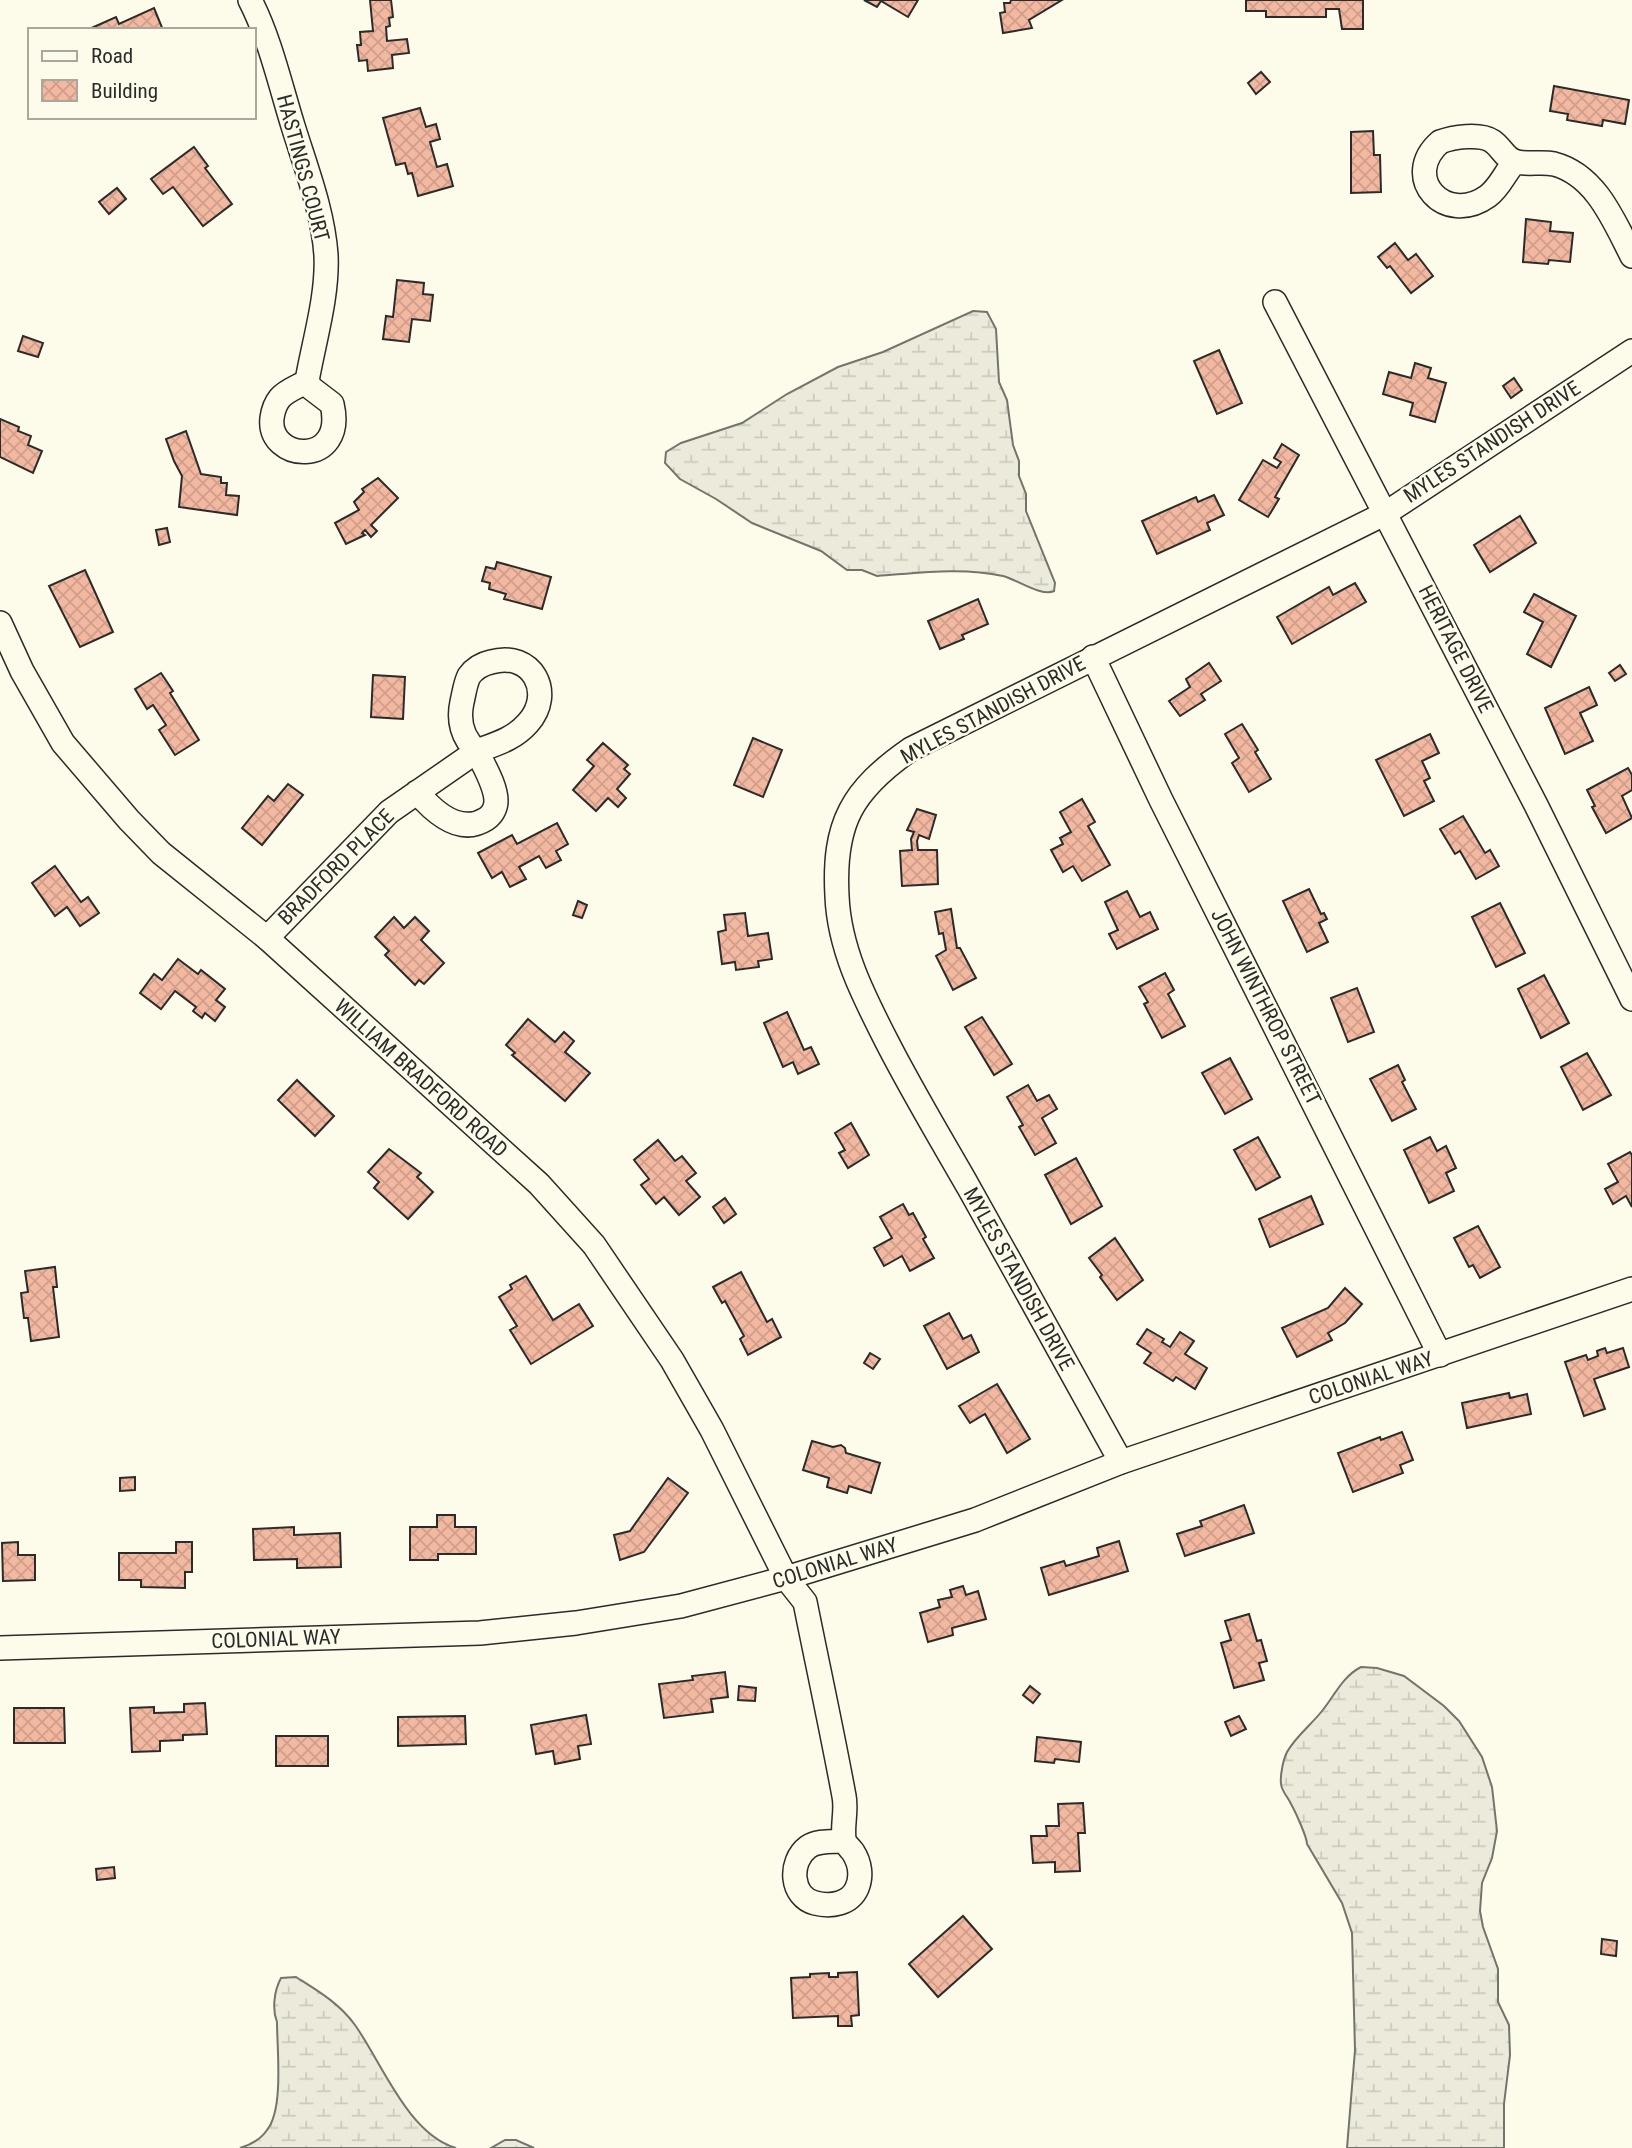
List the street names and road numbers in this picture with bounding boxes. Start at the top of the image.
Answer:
street label: HASTINGS COURT [272,92,334,244]
street label: MYLES STANDISH DRIVE [1399,376,1585,508]
street label: HERITAGE DRIVE [1414,581,1498,717]
street label: MYLES STANDISH DRIVE [897,651,1089,769]
street label: BRADFORD PLACE [273,804,399,930]
street label: JOHN WINTHROP STREET [1206,905,1326,1109]
street label: WILLIAM BRADFORD ROAD [330,994,512,1162]
street label: MYLES STANDISH DRIVE [959,1183,1079,1375]
street label: COLONIAL WAY [1306,1347,1436,1409]
street label: COLONIAL WAY [770,1533,900,1593]
street label: COLONIAL WAY [211,1625,341,1653]

